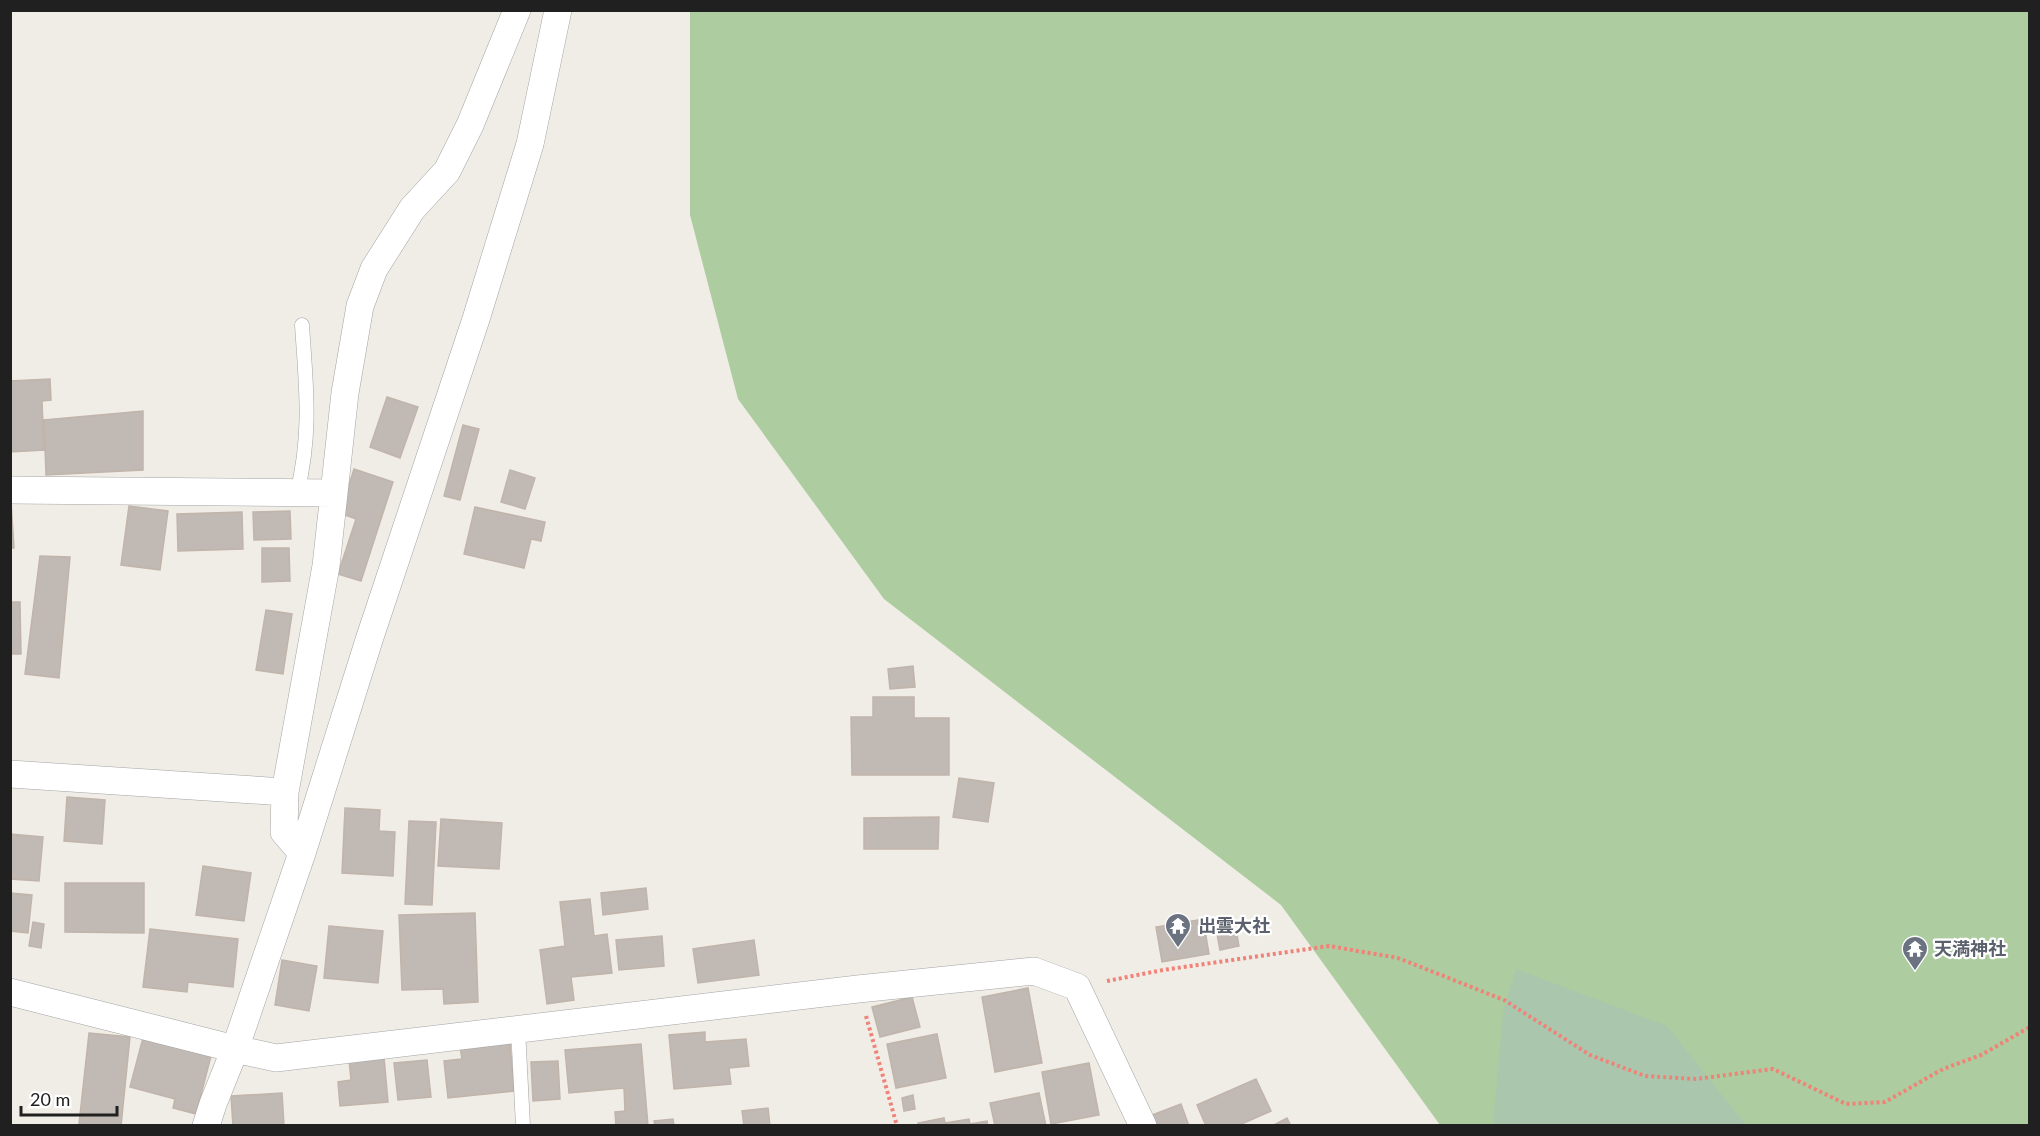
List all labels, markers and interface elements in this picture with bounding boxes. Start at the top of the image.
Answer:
temple icon: 出雲大社 [1163,911,1193,949]
place label: 出雲大社 [1198,914,1270,936]
temple icon: 天満神社 [1900,934,1930,972]
place label: 天満神社 [1934,937,2006,959]
scale bar [21,1079,117,1117]
text: 20 m [30,1088,70,1110]

